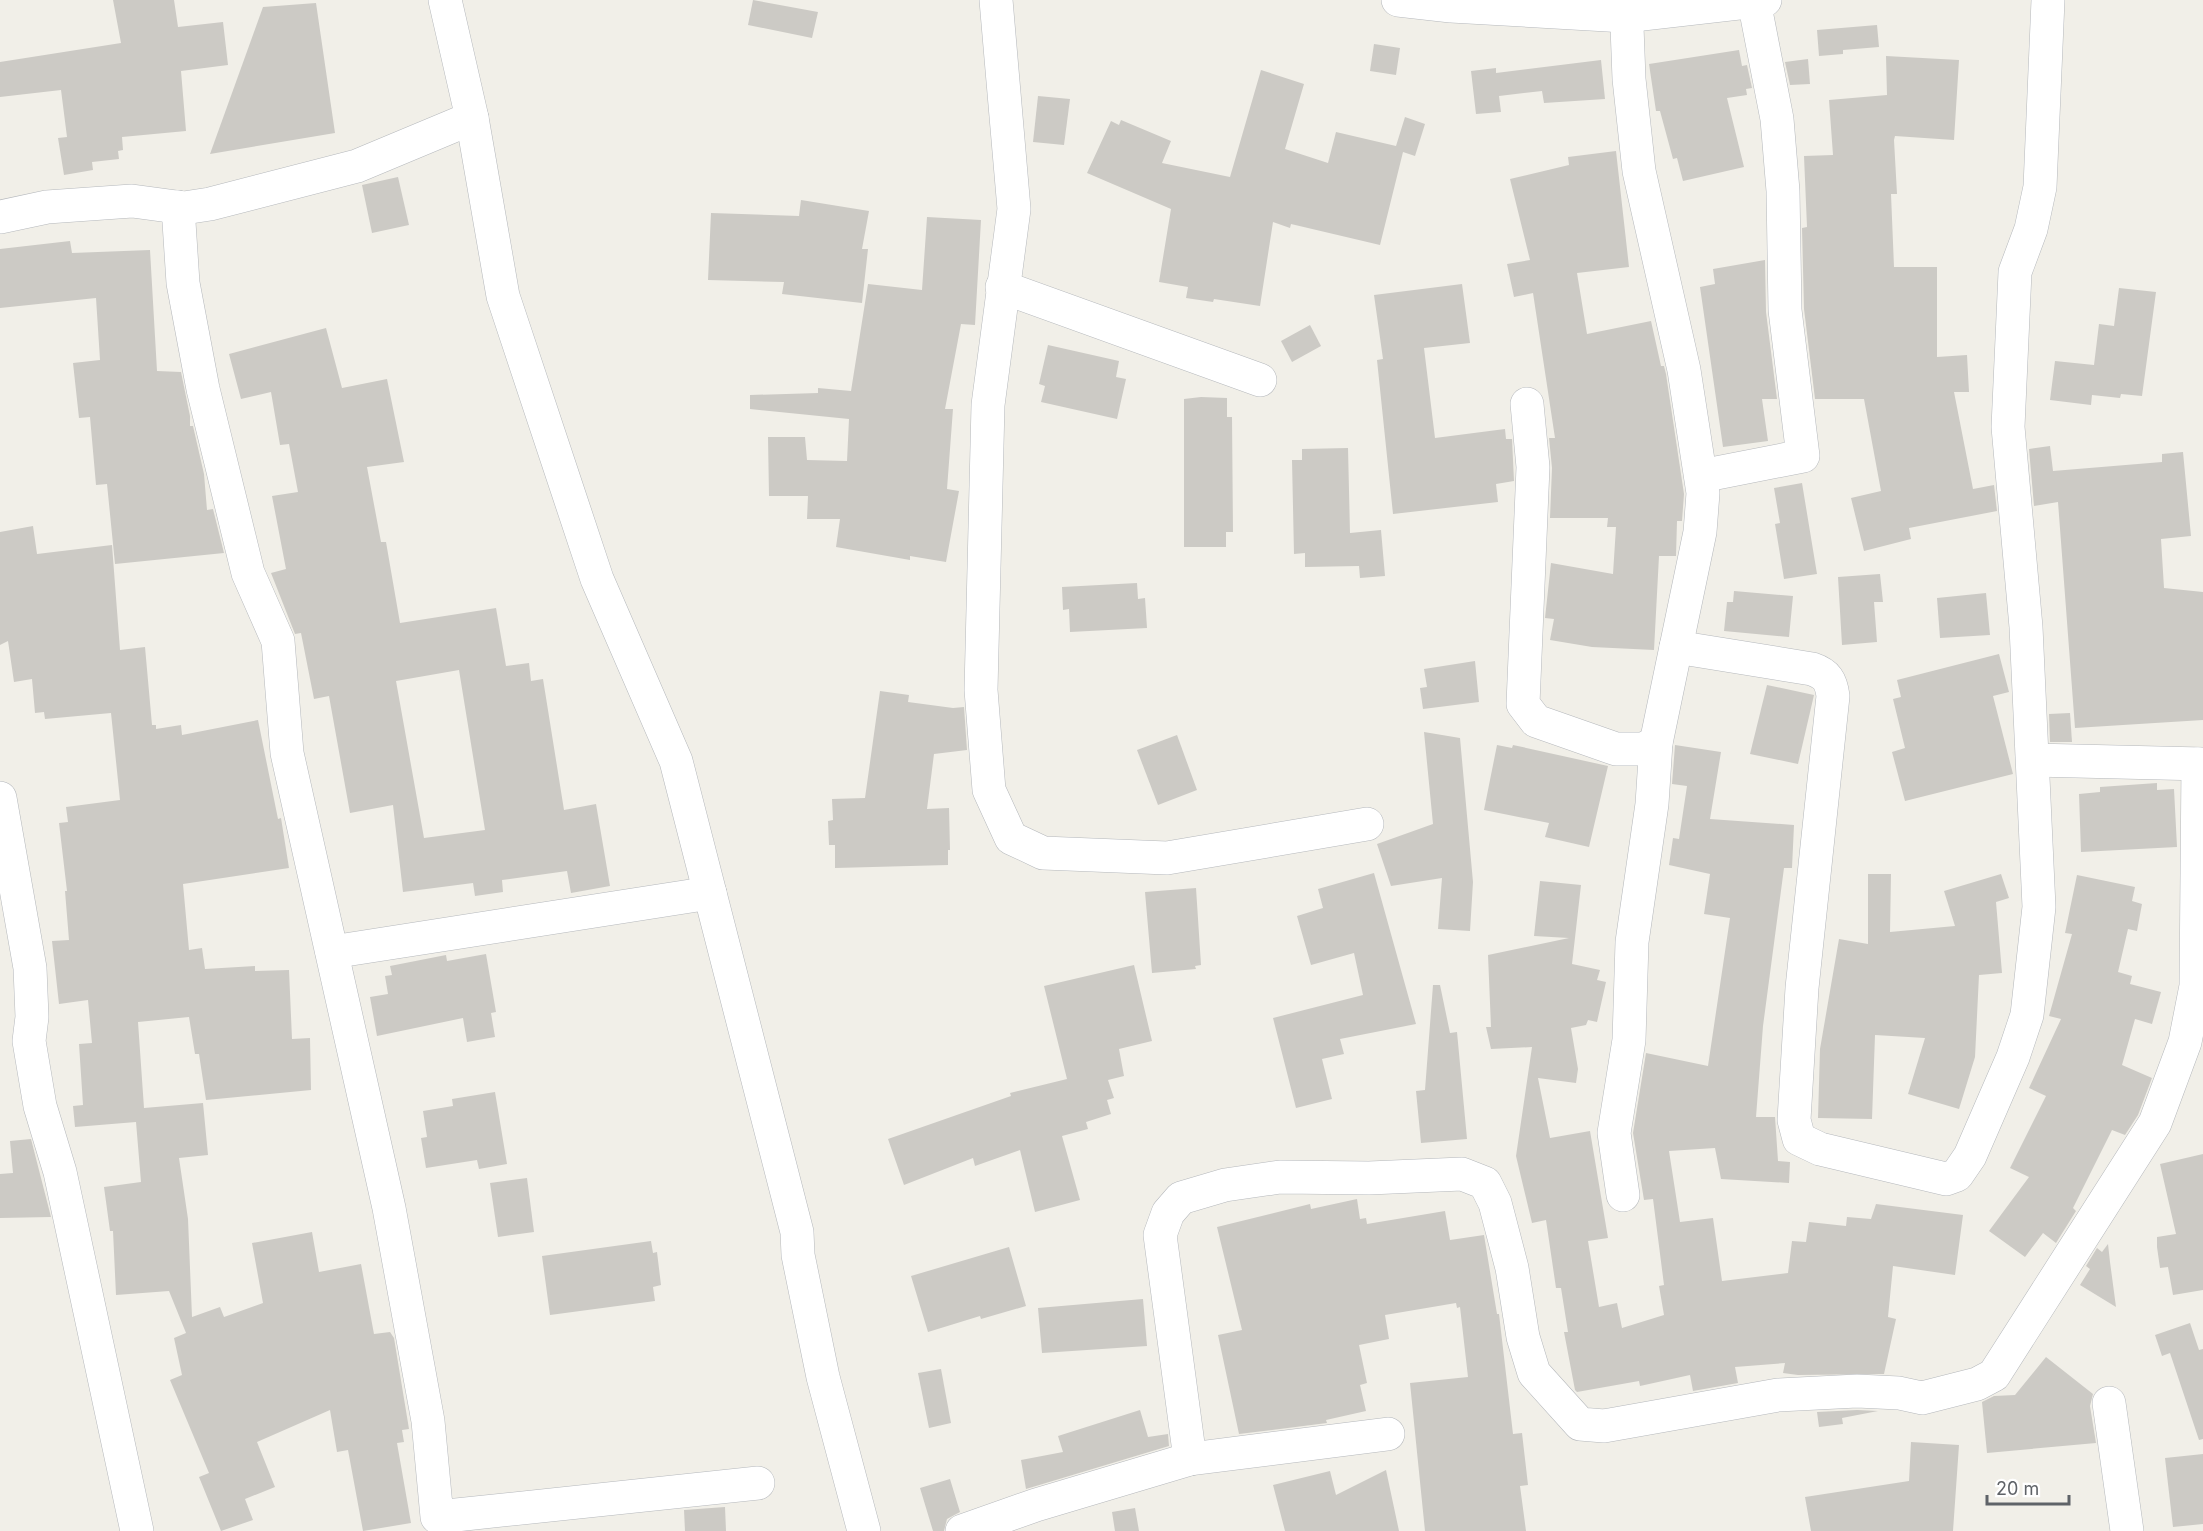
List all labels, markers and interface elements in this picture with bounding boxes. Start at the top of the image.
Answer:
scale bar [1987,1468,2070,1506]
text: 20 m [1996,1478,2039,1499]

